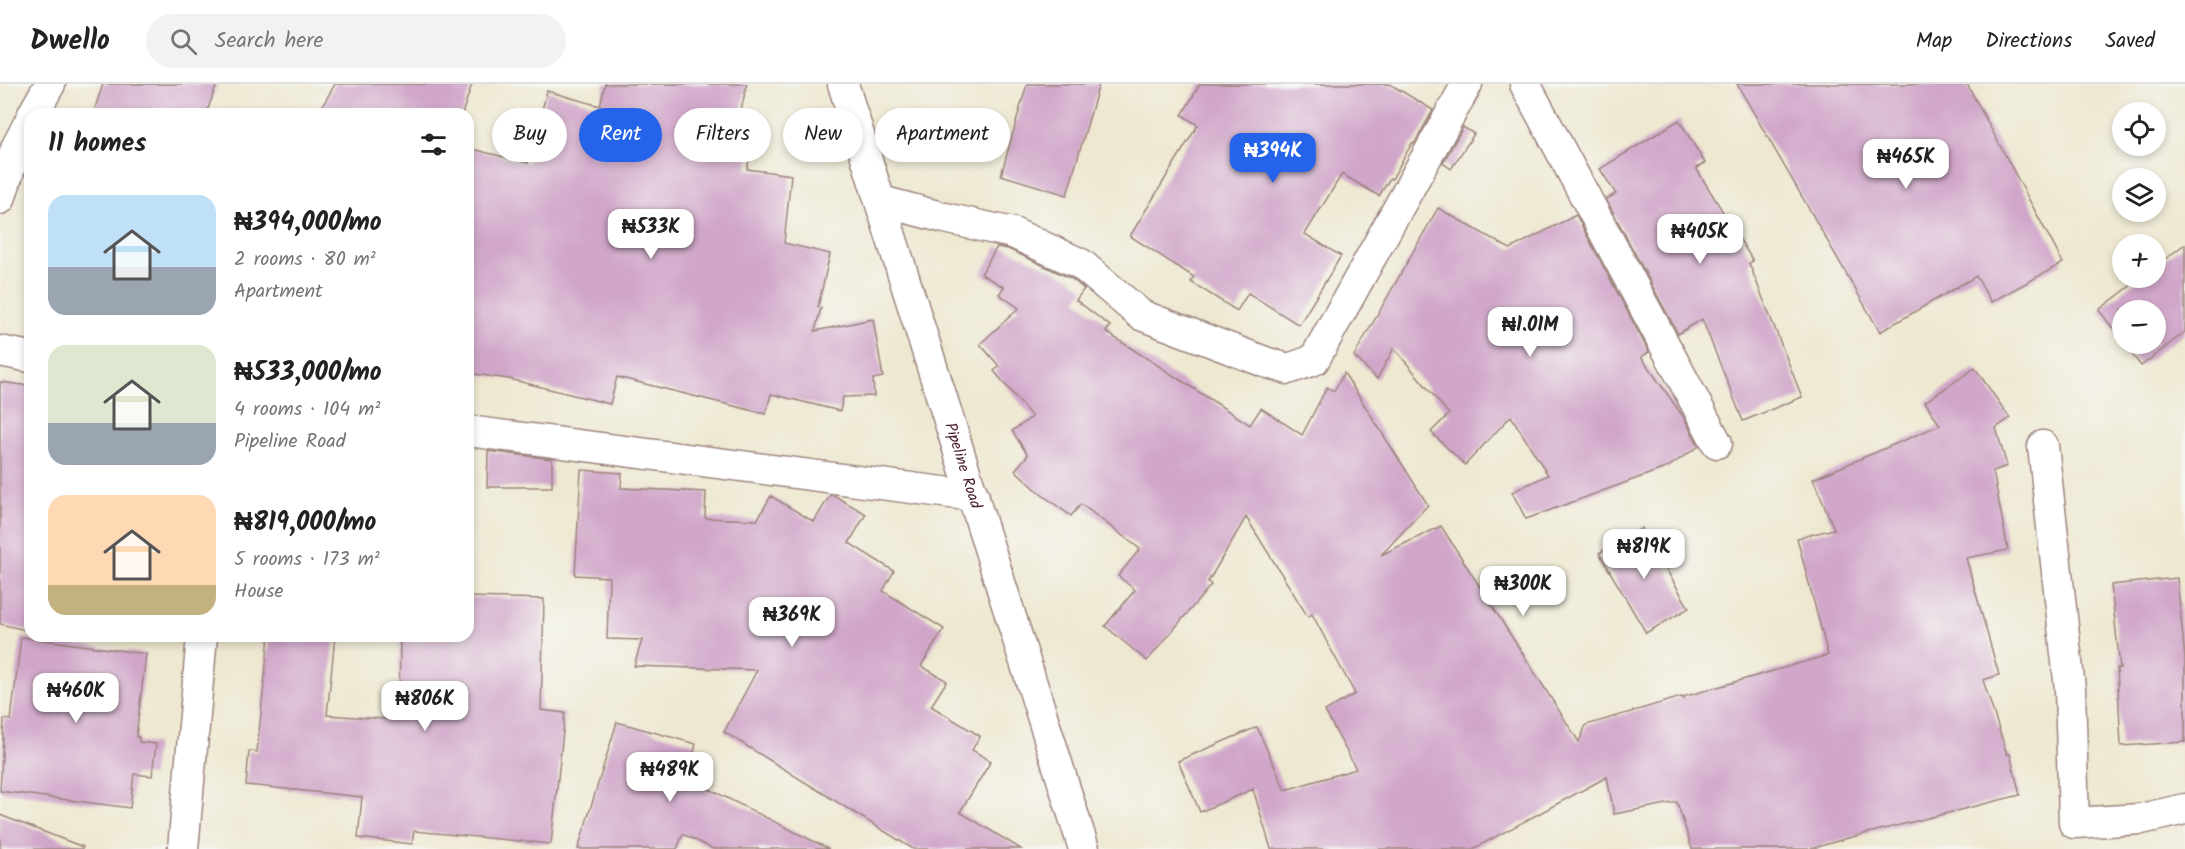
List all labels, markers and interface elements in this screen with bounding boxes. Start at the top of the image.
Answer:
search box [146,14,566,68]
text: Dwello [30,19,110,64]
text: Search here [215,24,323,59]
icon: search [167,25,200,58]
text: Map [1916,25,1952,58]
text: Directions [1985,25,2072,58]
text: Saved [2105,25,2155,58]
map controls [2112,102,2166,354]
button: locate [2112,102,2166,156]
chip: Buy [492,108,567,162]
chip: Rent [579,108,662,162]
chip: Filters [674,108,771,162]
chip: New [783,108,863,162]
chip: Apartment [875,108,1010,162]
text: 11 homes [48,123,146,165]
icon: filters [417,128,450,161]
pin: ₦394K [1231,133,1315,184]
text: ₦394K [1244,136,1302,168]
pin: ₦465K [1864,139,1948,190]
text: ₦465K [1877,142,1935,174]
button: layers [2112,168,2166,222]
text: ₦394,000/mo [234,202,382,244]
pin: ₦533K [609,209,693,260]
text: ₦533K [622,212,680,244]
pin: ₦405K [1658,214,1742,265]
text: ₦405K [1671,217,1729,249]
icon: home [96,219,168,291]
button: + [2112,234,2166,288]
text: 2 rooms · 80 m² [234,244,376,276]
text: Apartment [234,276,323,308]
button: − [2112,300,2166,354]
pin: ₦1.01M [1481,307,1579,358]
text: ₦1.01M [1502,310,1558,342]
text: ₦533,000/mo [234,352,382,394]
icon: home [96,369,168,441]
text: 4 rooms · 104 m² [234,394,380,426]
street label: Pipeline Road [938,419,989,513]
text: Pipeline Road [234,426,346,458]
text: ₦819,000/mo [234,502,376,544]
icon: home [96,519,168,591]
pin: ₦819K [1602,529,1686,580]
text: ₦819K [1617,532,1671,564]
text: 5 rooms · 173 m² [234,544,380,576]
pin: ₦300K [1481,566,1565,617]
text: ₦300K [1494,569,1552,601]
text: House [234,576,284,608]
pin: ₦369K [750,597,834,648]
text: ₦369K [763,600,821,632]
pin: ₦460K [34,673,118,724]
text: ₦460K [47,676,105,708]
pin: ₦806K [383,681,467,732]
text: ₦806K [395,684,455,716]
pin: ₦489K [628,752,712,803]
text: ₦489K [640,755,700,787]

